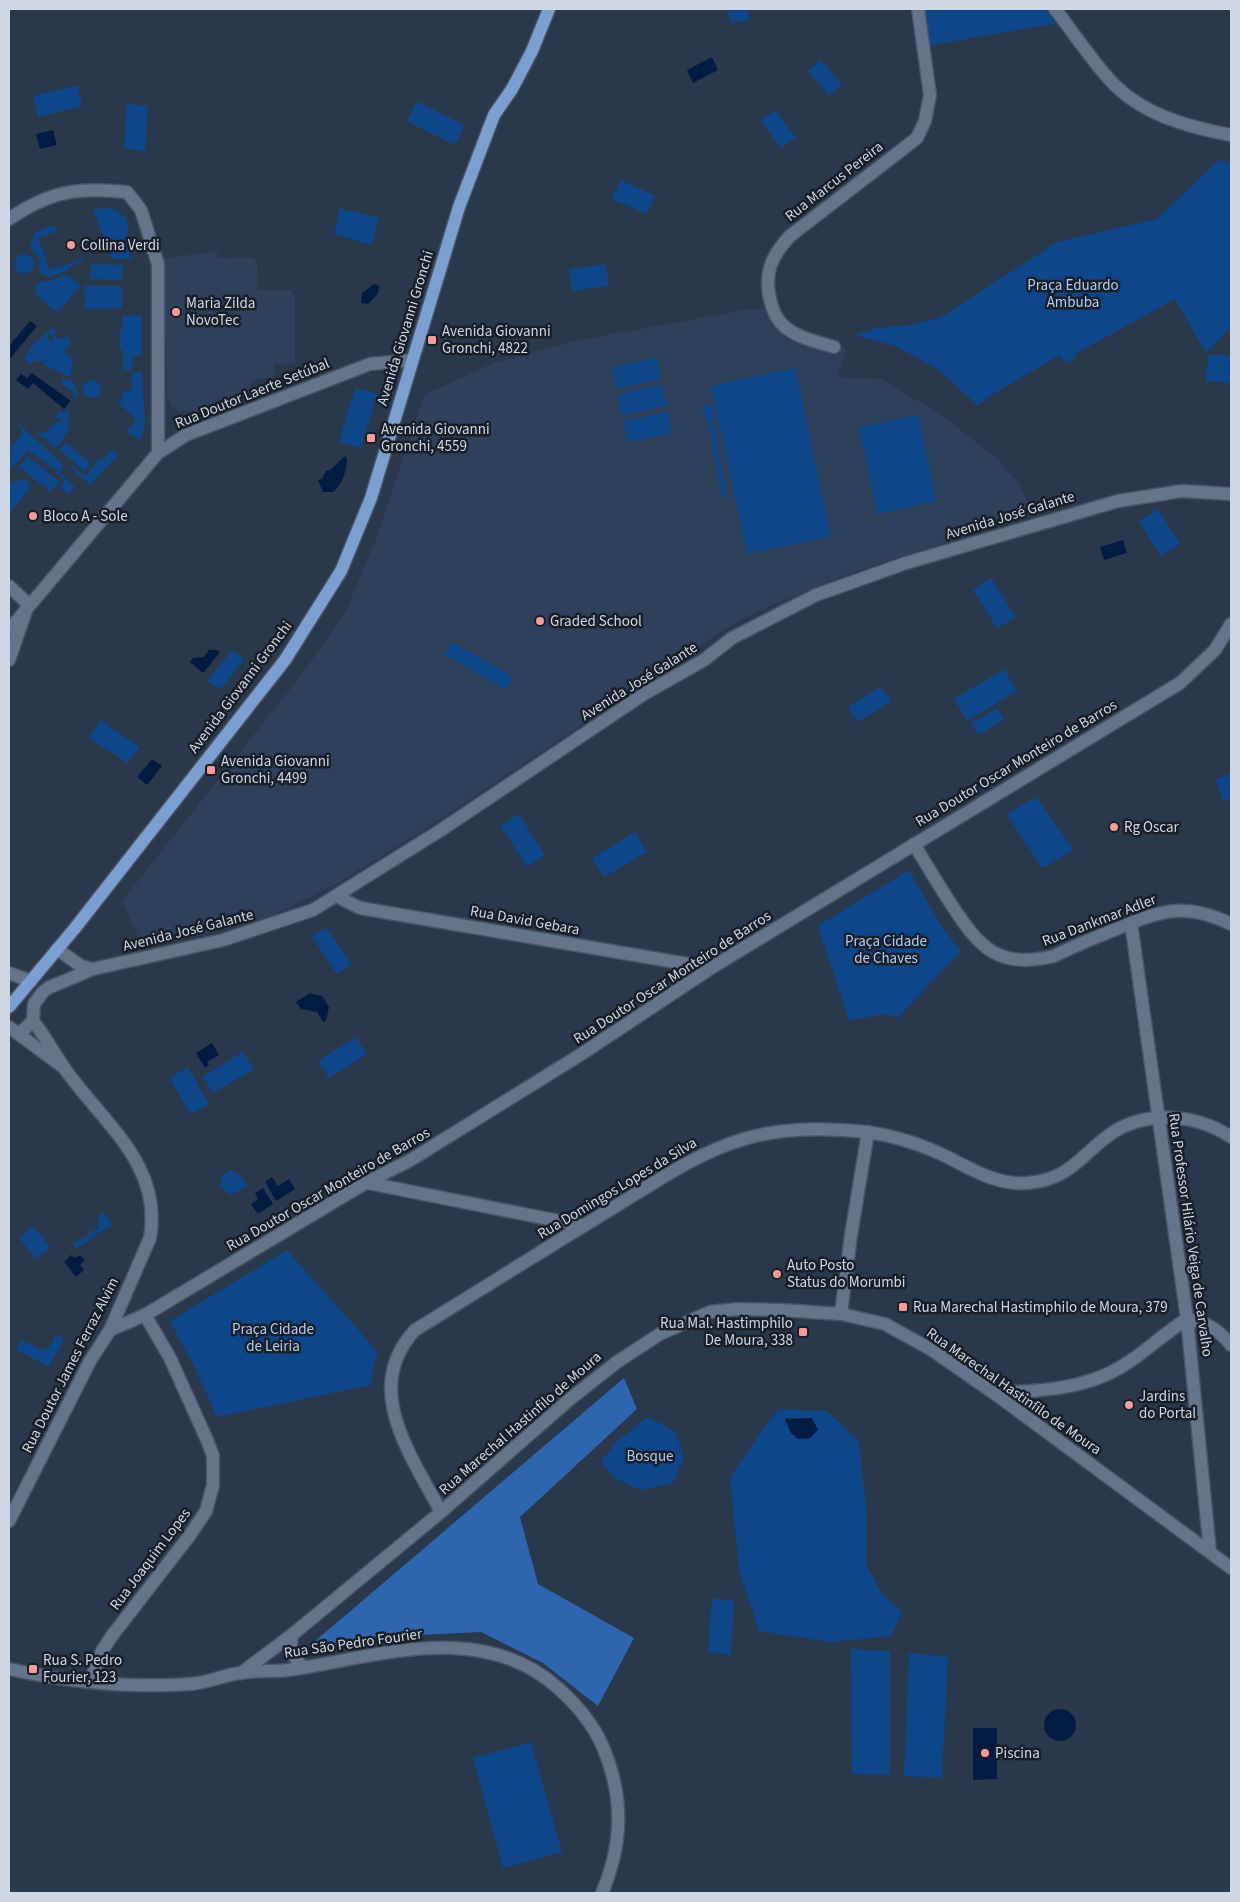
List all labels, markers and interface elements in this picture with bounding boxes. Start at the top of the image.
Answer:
street label: Rua Marcus Pereira [781,136,888,226]
place label: Collina Verdi [81,235,160,256]
marker: Collina Verdi [65,239,77,251]
street label: Avenida Giovanni Gronchi [372,248,439,408]
park label: Praça Eduardo Ambuba [1027,275,1119,313]
place label: Maria Zilda NovoTec [186,293,255,331]
marker: Maria Zilda NovoTec [170,306,182,318]
place label: Avenida Giovanni Gronchi, 4822 [442,321,551,359]
marker: Avenida Giovanni Gronchi, 4822 [426,334,438,346]
street label: Rua Doutor Laerte Setúbal [172,353,333,434]
place label: Avenida Giovanni Gronchi, 4559 [381,419,490,457]
marker: Avenida Giovanni Gronchi, 4559 [365,432,377,444]
street label: Avenida José Galante [943,486,1077,545]
place label: Bloco A - Sole [43,506,128,527]
marker: Bloco A - Sole [27,510,39,522]
place label: Graded School [550,611,642,632]
marker: Graded School [534,615,546,627]
street label: Avenida Giovanni Gronchi [184,617,297,758]
street label: Avenida José Galante [577,637,702,726]
street label: Rua Doutor Oscar Monteiro de Barros [911,695,1121,832]
place label: Avenida Giovanni Gronchi, 4499 [221,751,330,789]
marker: Avenida Giovanni Gronchi, 4499 [205,764,217,776]
place label: Rg Oscar [1124,817,1180,838]
marker: Rg Oscar [1108,821,1120,833]
street label: Rua Dankmar Adler [1039,889,1160,952]
street label: Rua David Gebara [469,901,581,940]
street label: Avenida José Galante [121,904,256,957]
street label: Rua Doutor Oscar Monteiro de Barros [569,905,775,1049]
park label: Praça Cidade de Chaves [845,931,927,969]
street label: Rua Professor Hilário Veiga de Carvalho [1163,1112,1218,1358]
street label: Rua Doutor Oscar Monteiro de Barros [223,1122,434,1256]
street label: Rua Domingos Lopes da Silva [534,1132,701,1244]
place label: Auto Posto Status do Morumbi [787,1255,906,1293]
marker: Auto Posto Status do Morumbi [771,1268,783,1280]
street label: Rua Doutor James Ferraz Alvim [17,1274,124,1457]
place label: Rua Marechal Hastimphilo de Moura, 379 [913,1297,1168,1318]
marker: Rua Marechal Hastimphilo de Moura, 379 [897,1301,909,1313]
place label: Rua Mal. Hastimphilo De Moura, 338 [660,1313,793,1351]
park label: Praça Cidade de Leiria [232,1319,314,1357]
street label: Rua Marechal Hastinfilo de Moura [922,1323,1105,1460]
marker: Rua Mal. Hastimphilo De Moura, 338 [797,1326,809,1338]
street label: Rua Marechal Hastinfilo de Moura [434,1347,606,1500]
place label: Jardins do Portal [1139,1386,1196,1424]
marker: Jardins do Portal [1123,1399,1135,1411]
park label: Bosque [626,1446,674,1467]
street label: Rua Joaquim Lopes [105,1504,196,1615]
street label: Rua São Pedro Fourier [283,1623,424,1664]
place label: Rua S. Pedro Fourier, 123 [43,1650,122,1688]
marker: Rua S. Pedro Fourier, 123 [27,1663,39,1675]
place label: Piscina [995,1743,1040,1764]
marker: Piscina [979,1747,991,1759]

